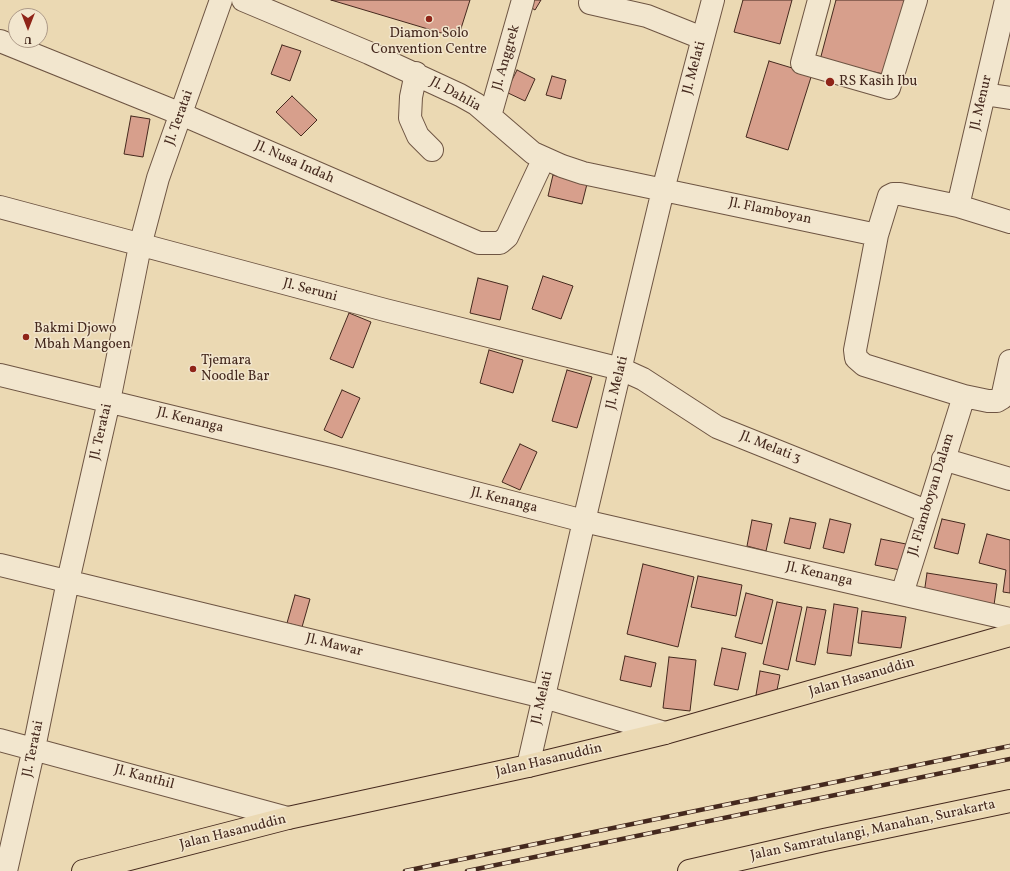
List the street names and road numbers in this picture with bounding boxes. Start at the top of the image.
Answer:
street label: Jl. Anggrek [490,23,524,93]
street label: Jl. Melati [680,40,710,96]
street label: Jl. Dahlia [427,74,483,116]
street label: Jl. Menur [967,74,997,132]
street label: Jl. Teratai [162,88,198,148]
street label: Jl. Nusa Indah [252,138,336,188]
street label: Jl. Flamboyan [727,195,813,229]
street label: Jl. Seruni [281,276,339,306]
street label: Jl. Melati [603,355,633,411]
street label: Jl. Teratai [87,402,117,462]
street label: Jl. Kenanga [155,405,225,437]
street label: Jl. Melati 3 [737,428,803,468]
street label: Jl. Flamboyan Dalam [905,431,959,559]
street label: Jl. Kenanga [469,485,539,517]
street label: Jl. Kenanga [784,559,854,591]
street label: Jl. Mawar [304,631,364,661]
street label: Jalan Hasanuddin [807,655,917,701]
street label: Jl. Melati [529,670,557,726]
street label: Jl. Teratai [20,719,48,779]
street label: Jalan Hasanuddin [494,741,604,781]
street label: Jl. Kanthil [112,762,176,794]
street label: Jalan Samratulangi, Manahan, Surakarta [749,797,997,865]
street label: Jalan Hasanuddin [178,812,288,854]

